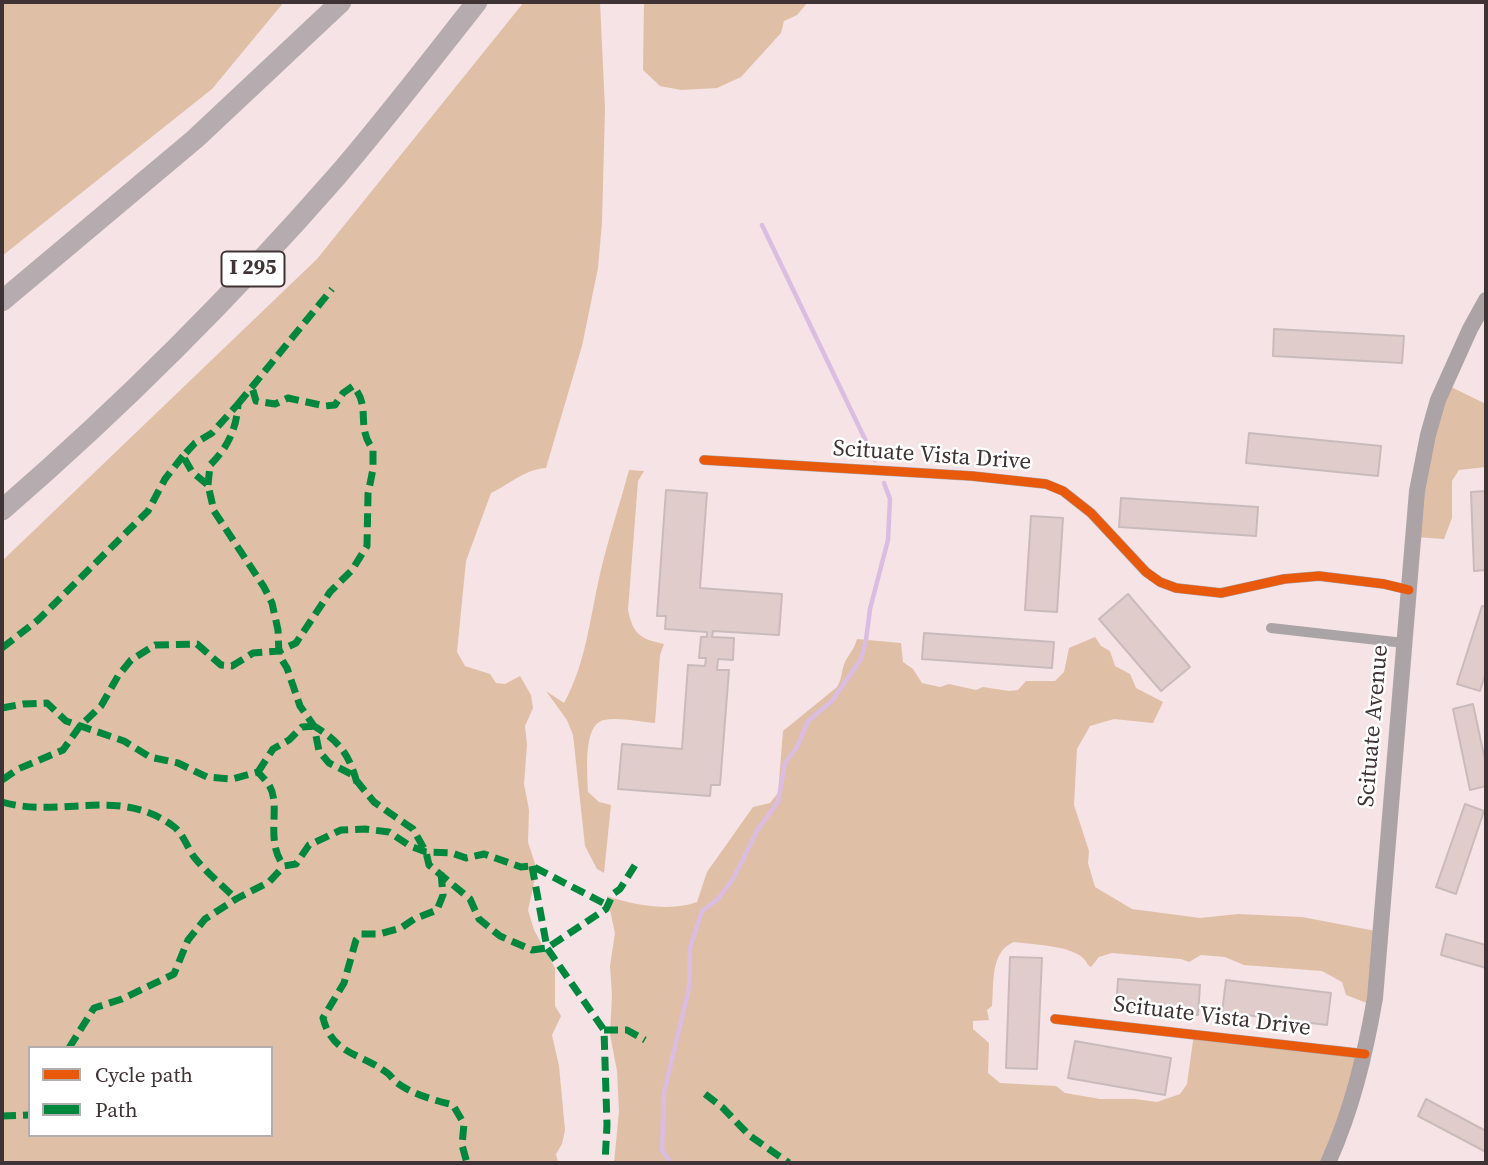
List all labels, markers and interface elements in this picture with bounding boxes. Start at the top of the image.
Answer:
road number: I 295 [222,252,284,286]
street label: Scituate Vista Drive [832,435,1032,477]
street label: Scituate Avenue [1353,644,1395,808]
street label: Scituate Vista Drive [1112,991,1312,1043]
legend [28,1046,273,1137]
text: Cycle path [95,1060,193,1089]
text: Path [95,1095,138,1124]

